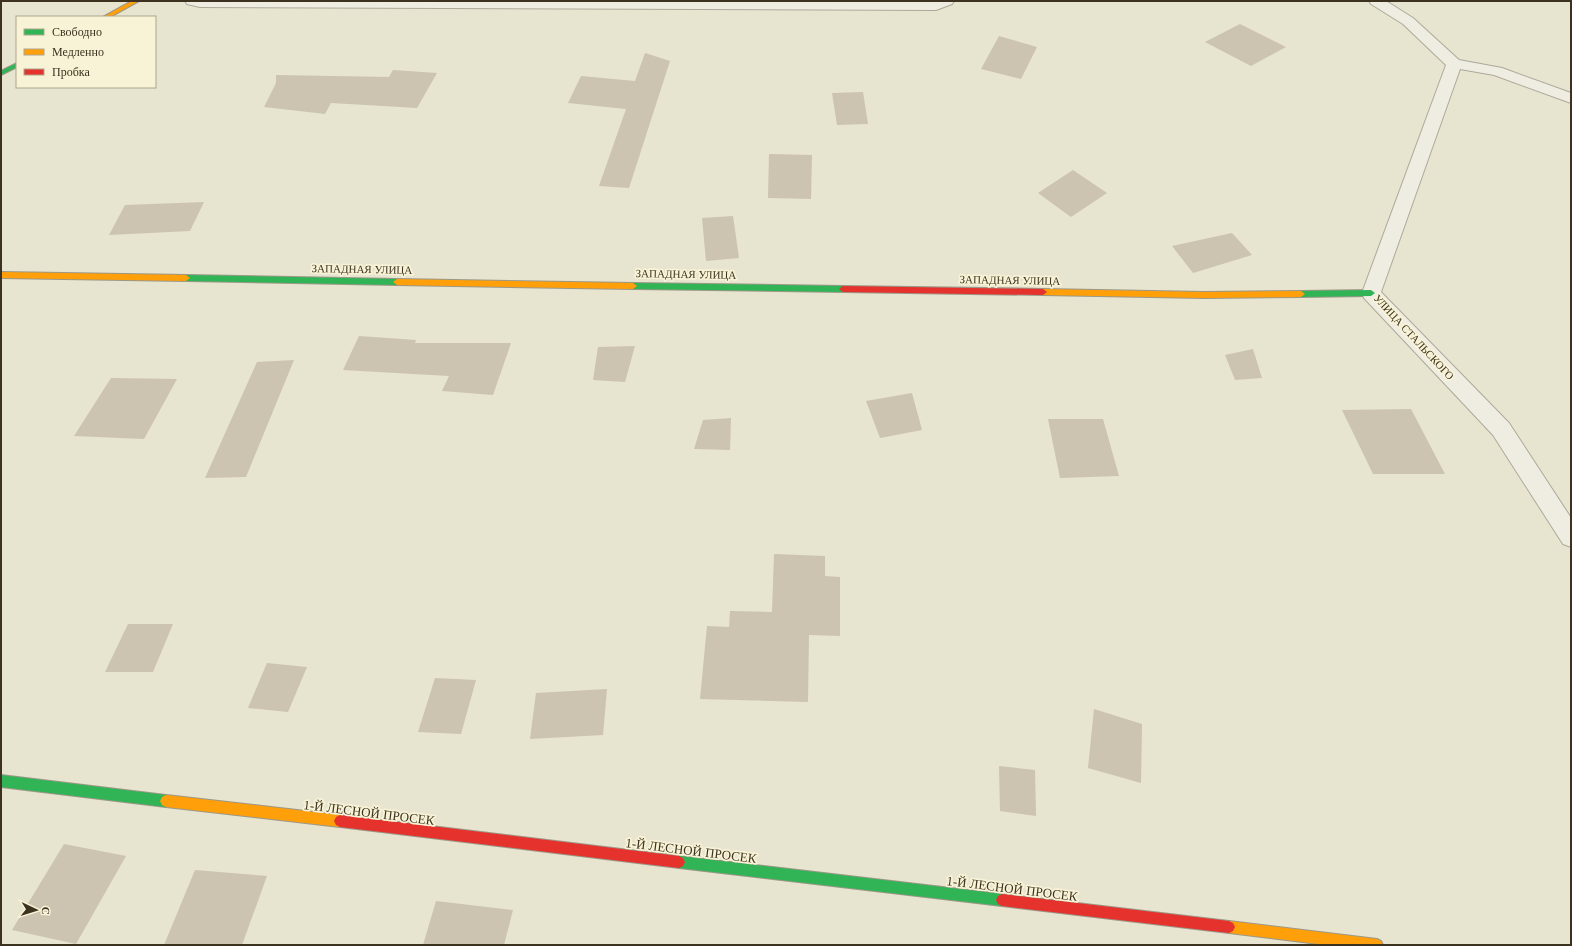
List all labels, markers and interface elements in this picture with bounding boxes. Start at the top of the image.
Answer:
legend [16,16,156,88]
text: Свободно [52,25,102,39]
text: Медленно [52,45,104,59]
text: Пробка [52,65,90,79]
street label: ЗАПАДНАЯ УЛИЦА [312,262,412,276]
street label: ЗАПАДНАЯ УЛИЦА [636,267,736,281]
street label: ЗАПАДНАЯ УЛИЦА [960,273,1060,287]
street label: УЛИЦА СТАЛЬСКОГО [1371,292,1457,382]
street label: 1-Й ЛЕСНОЙ ПРОСЕК [303,797,436,828]
street label: 1-Й ЛЕСНОЙ ПРОСЕК [625,835,758,866]
street label: 1-Й ЛЕСНОЙ ПРОСЕК [946,873,1079,904]
north arrow [16,890,56,930]
text: С [40,906,52,915]

